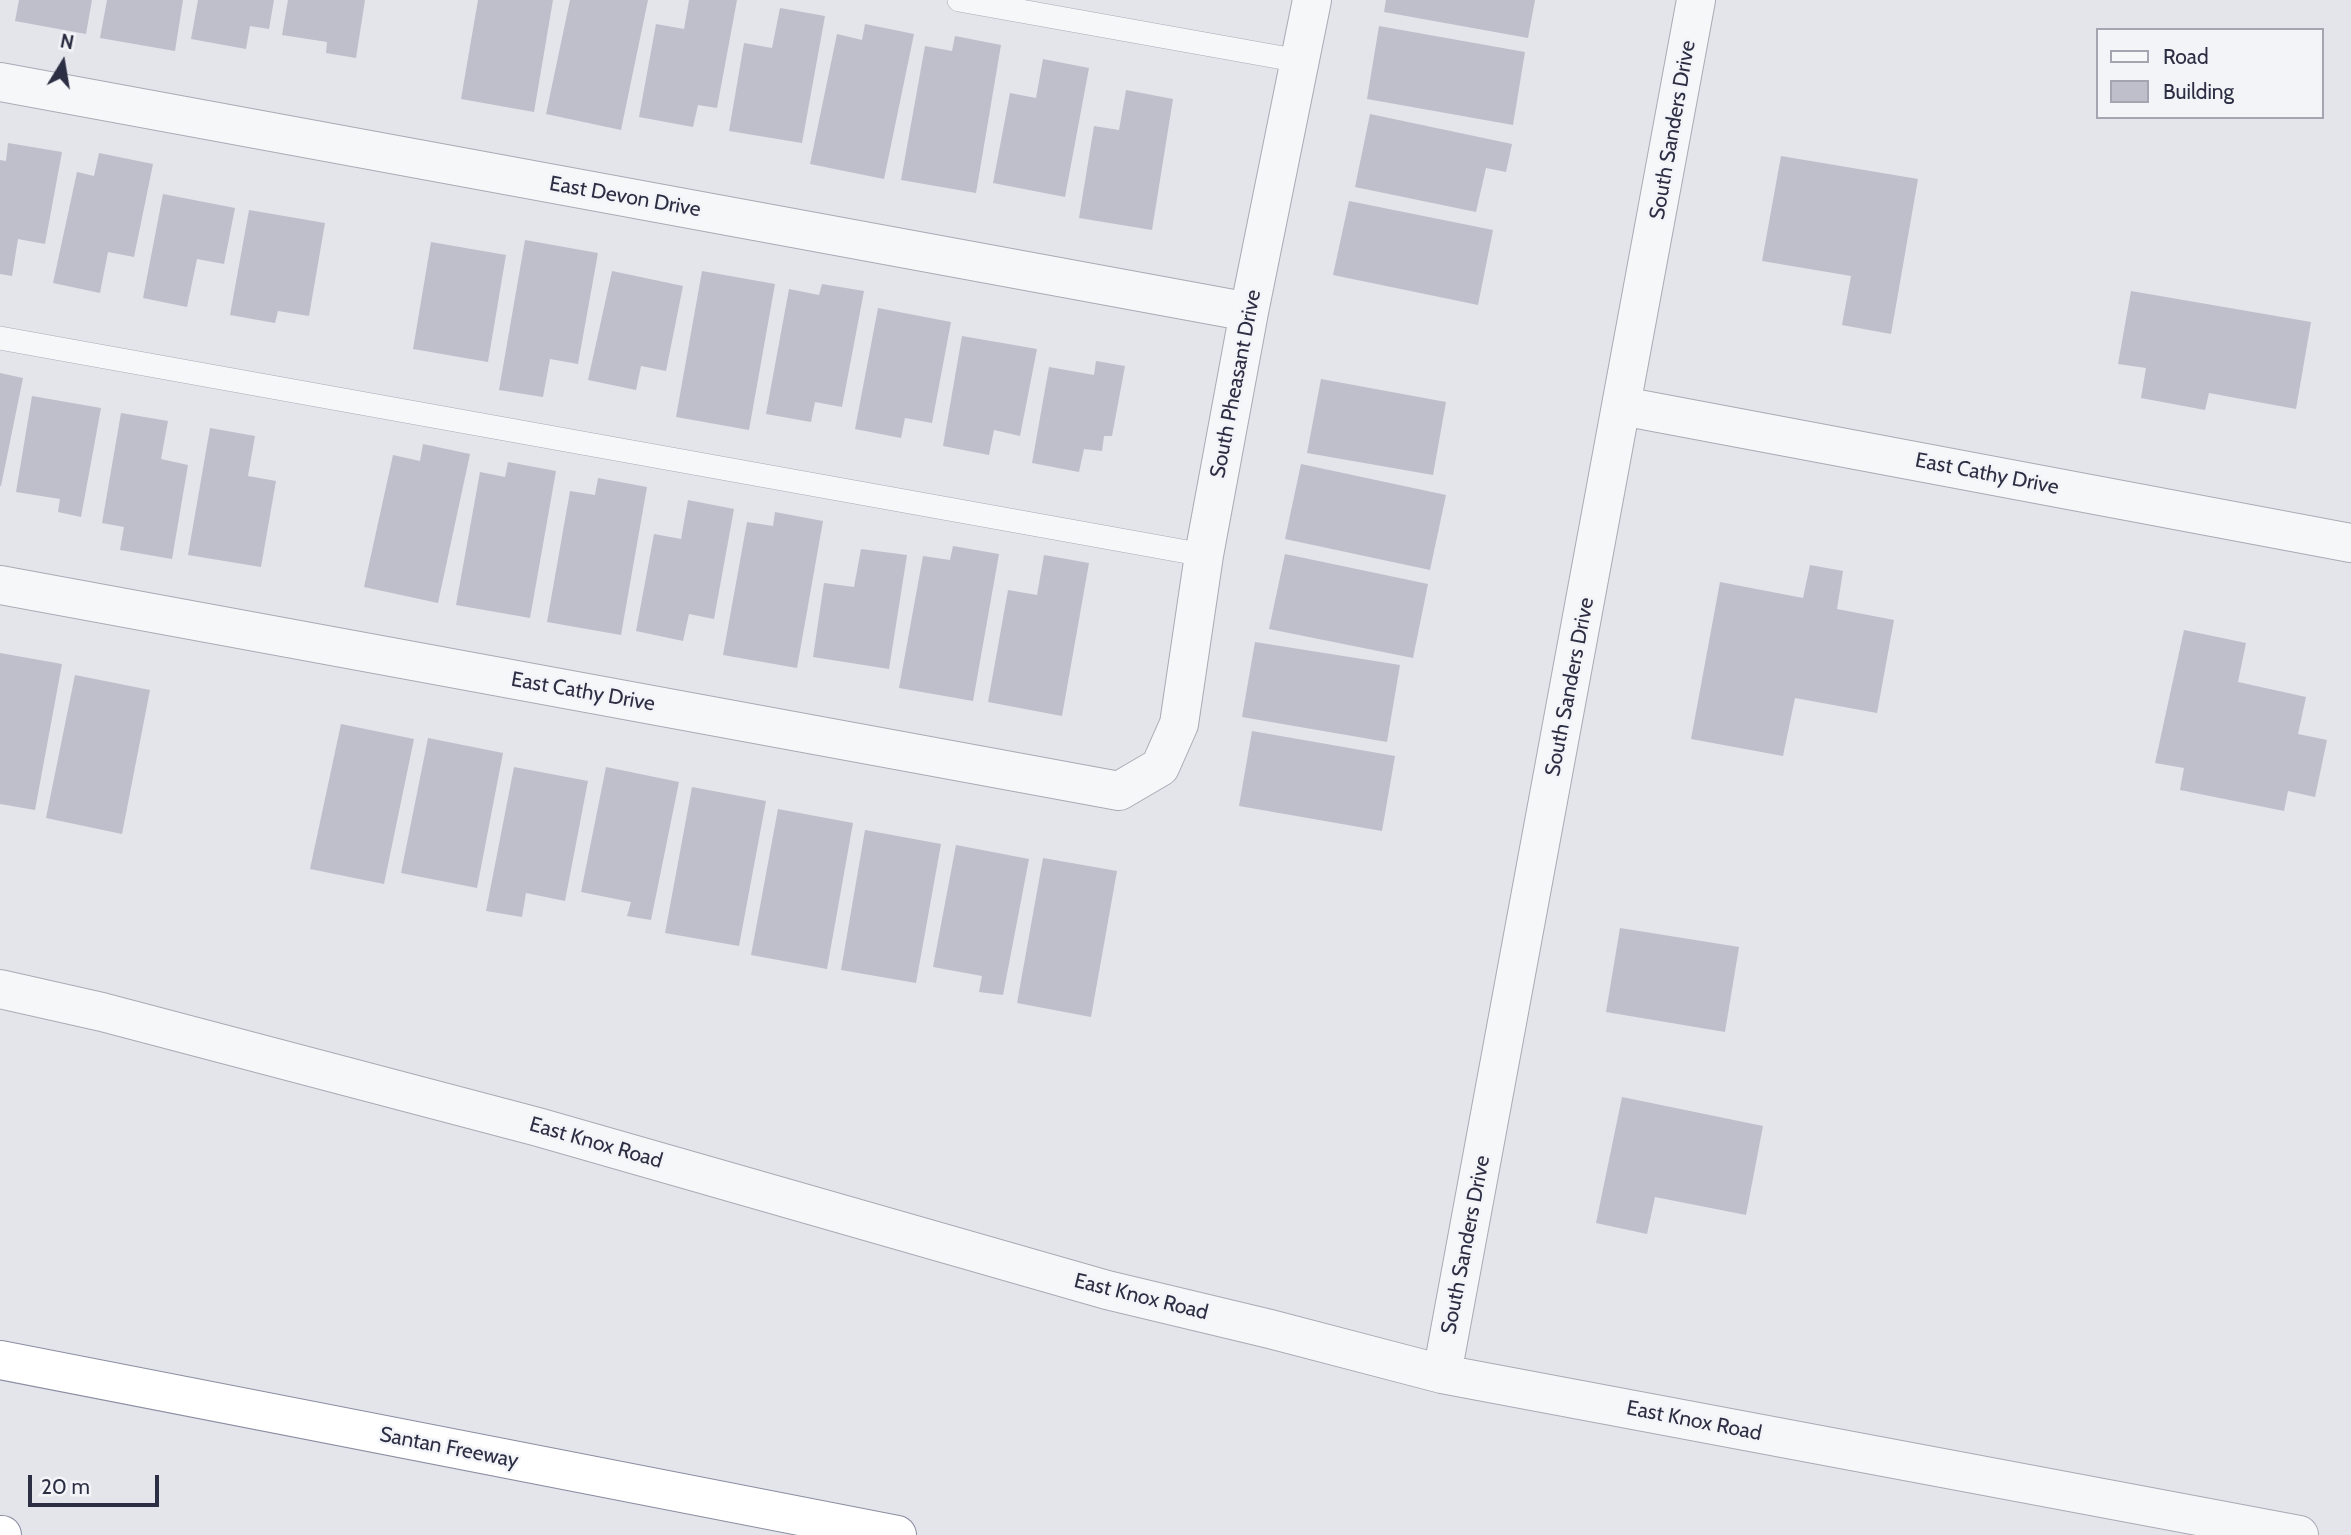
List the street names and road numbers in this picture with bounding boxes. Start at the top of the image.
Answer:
street label: South Sanders Drive [1645,38,1701,222]
street label: East Devon Drive [547,171,703,223]
street label: South Pheasant Drive [1205,288,1267,480]
street label: East Cathy Drive [1913,448,2061,500]
street label: South Sanders Drive [1540,595,1600,779]
street label: East Cathy Drive [509,667,657,717]
street label: East Knox Road [527,1112,665,1174]
street label: South Sanders Drive [1436,1153,1496,1337]
street label: East Knox Road [1071,1268,1211,1326]
street label: East Knox Road [1624,1396,1764,1446]
street label: Santan Freeway [377,1422,521,1474]

